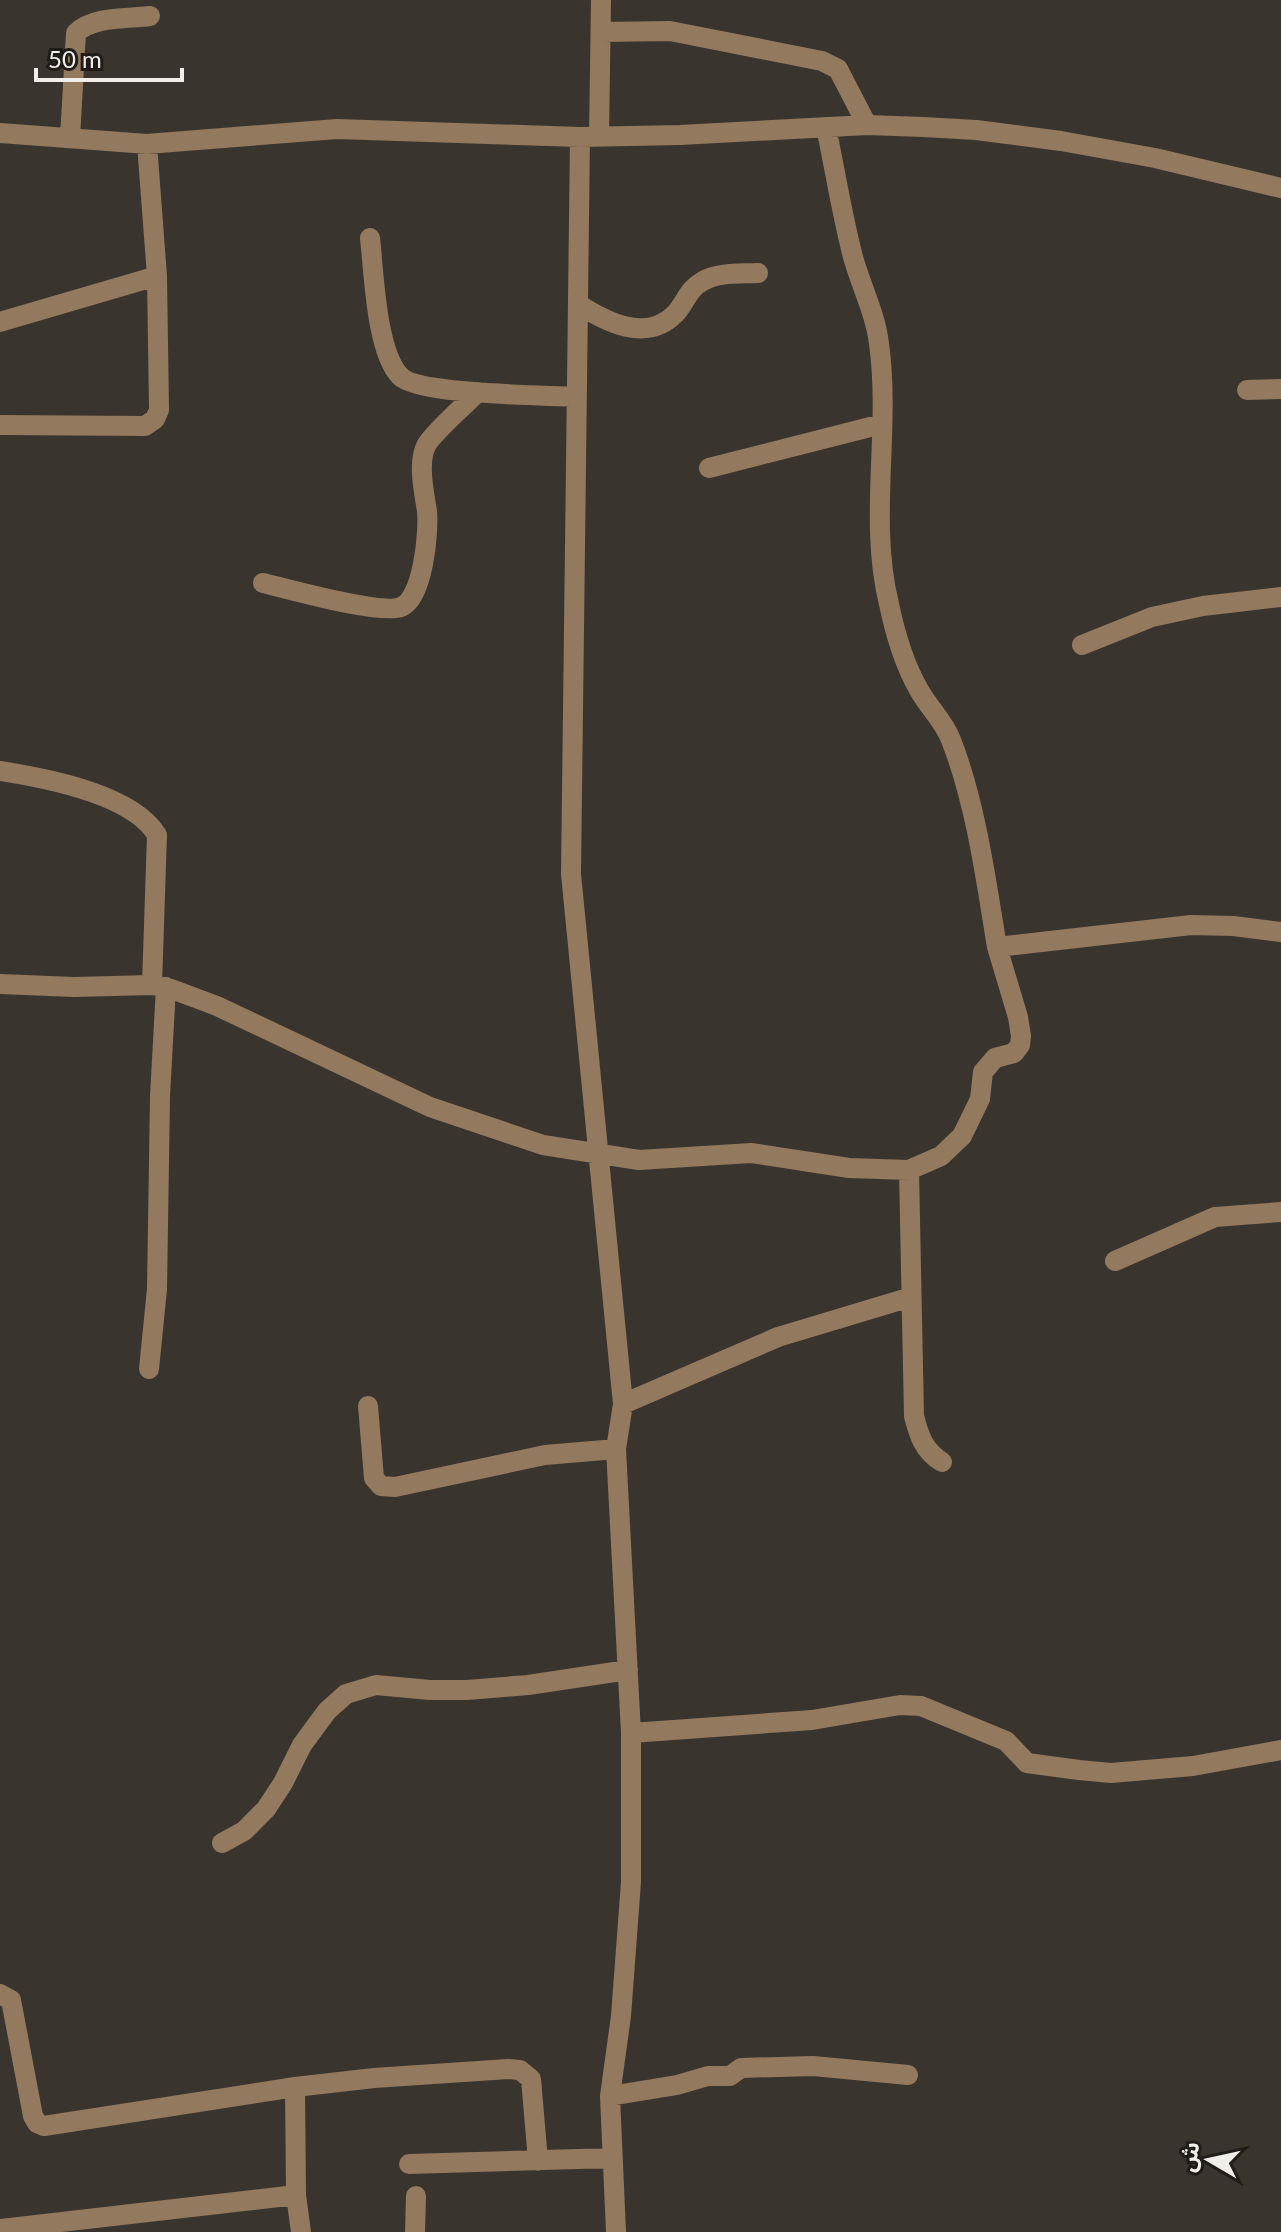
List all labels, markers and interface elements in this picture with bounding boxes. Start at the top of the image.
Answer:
scale bar [36,32,182,82]
text: 50 m [48,44,102,73]
north arrow [1169,2120,1249,2200]
text: ش [1173,2140,1204,2174]

